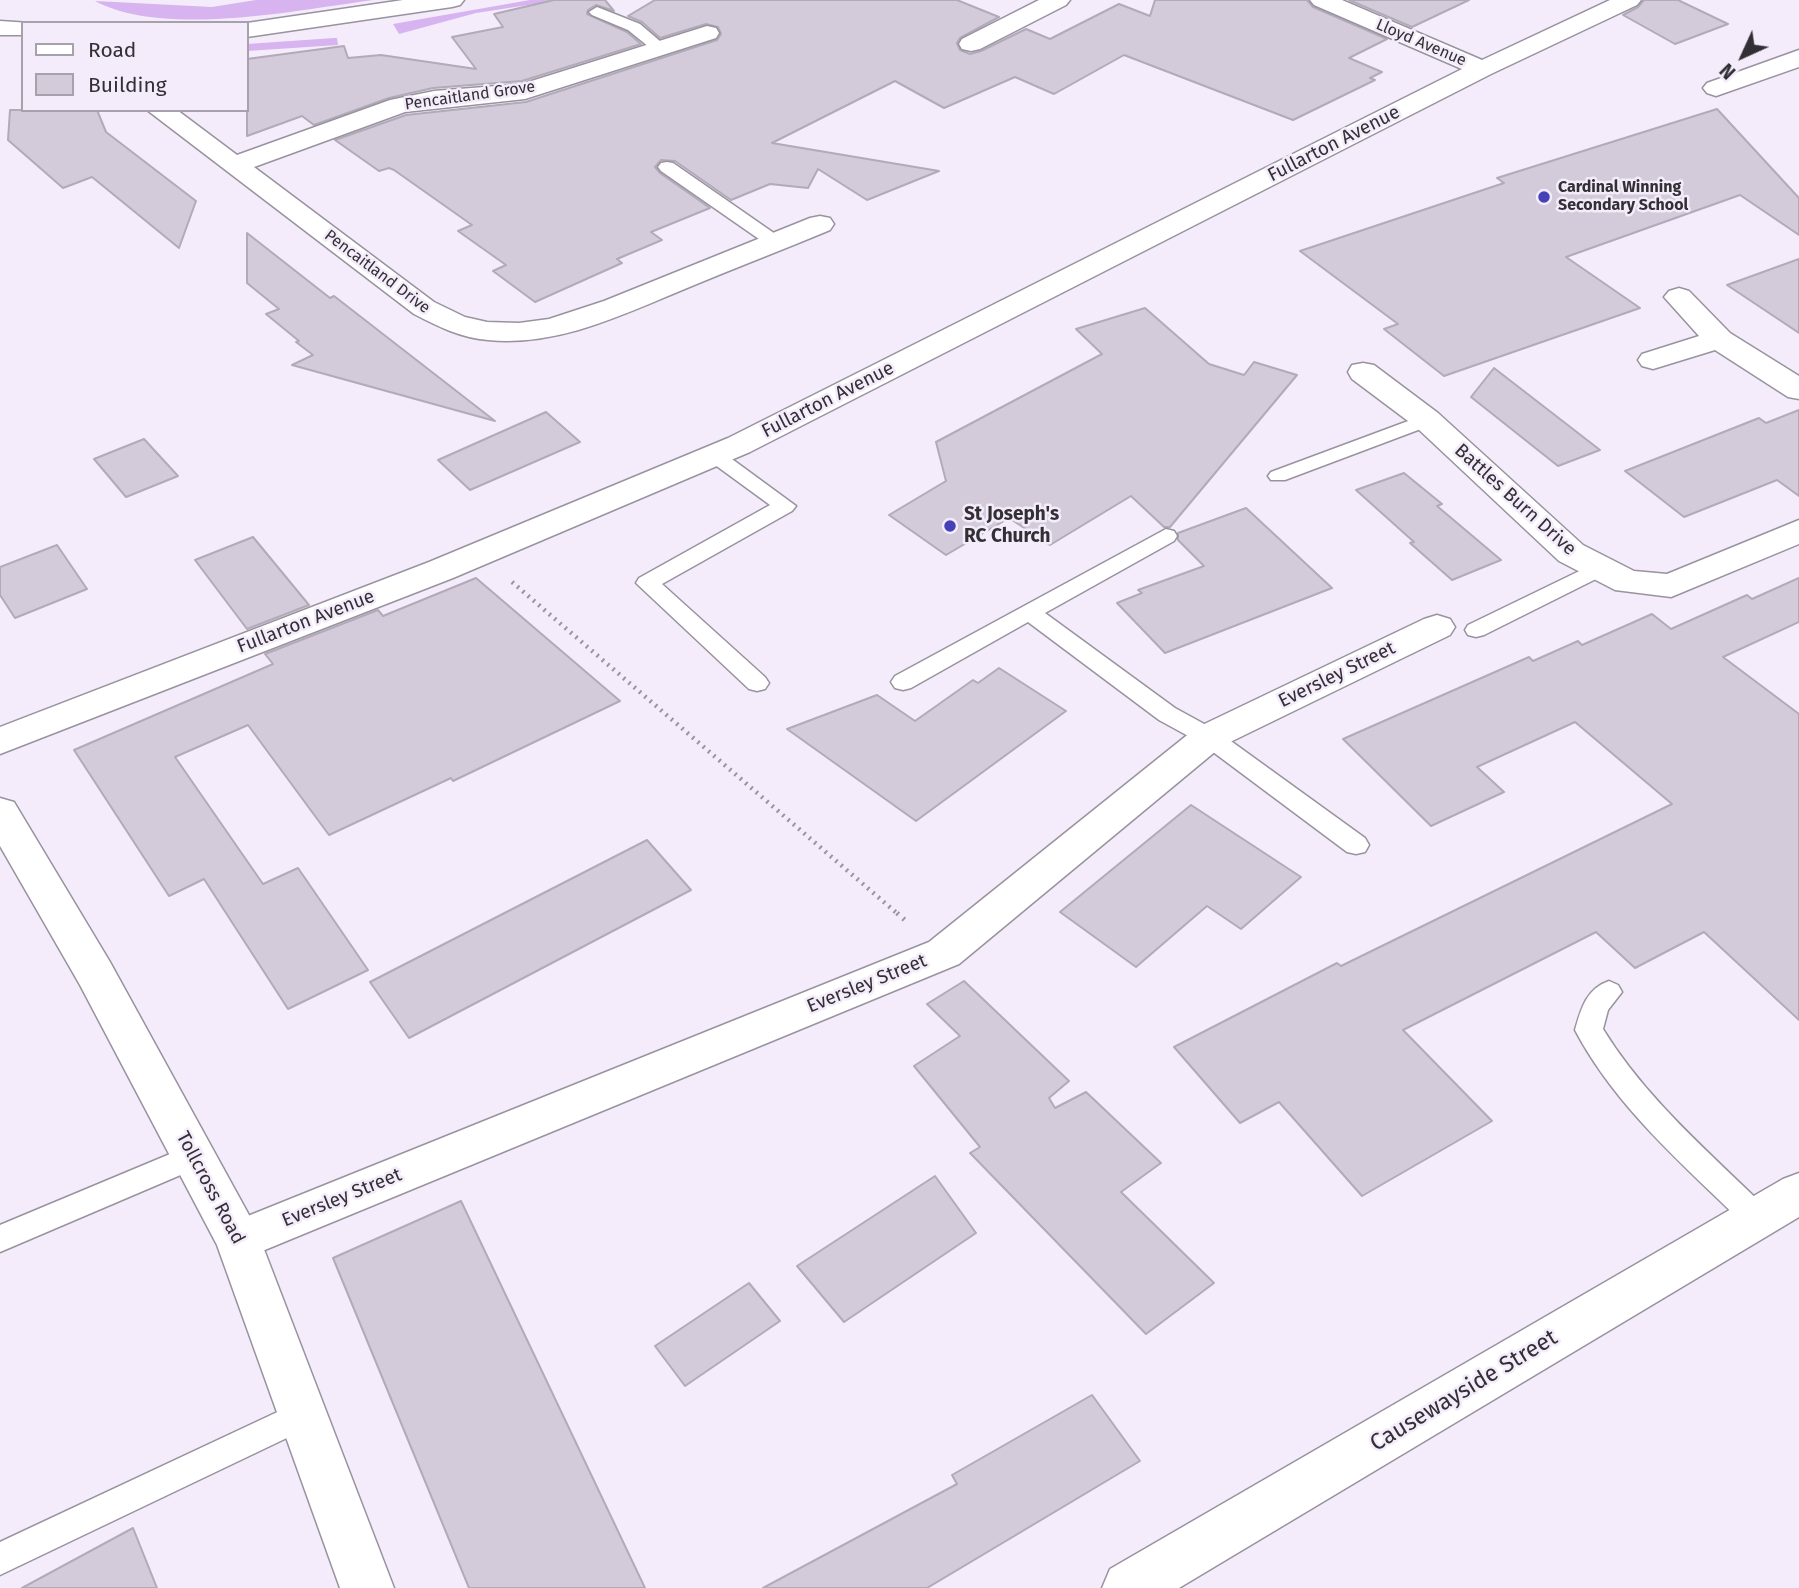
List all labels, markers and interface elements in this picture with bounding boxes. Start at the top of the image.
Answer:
street label: Lloyd Avenue [1373,15,1469,71]
legend [21,21,248,112]
north arrow [1708,21,1778,91]
text: Road [88,37,136,63]
text: N [1715,59,1740,84]
text: Building [88,72,167,98]
street label: Pencaitland Grove [404,77,536,115]
street label: Fullarton Avenue [1264,101,1404,187]
place label: Cardinal Winning Secondary School [1558,178,1688,216]
marker: Cardinal Winning Secondary School [1536,189,1552,205]
street label: Pencaitland Drive [320,226,434,318]
street label: Fullarton Avenue [758,357,898,443]
street label: Battles Burn Drive [1449,439,1581,561]
place label: St Joseph's RC Church [964,504,1059,548]
marker: St Joseph's RC Church [942,518,958,534]
street label: Fullarton Avenue [234,585,378,659]
street label: Eversley Street [1275,637,1399,713]
street label: Eversley Street [804,950,930,1018]
street label: Tollcross Road [171,1128,249,1248]
street label: Eversley Street [279,1164,405,1232]
street label: Causewayside Street [1365,1324,1563,1458]

